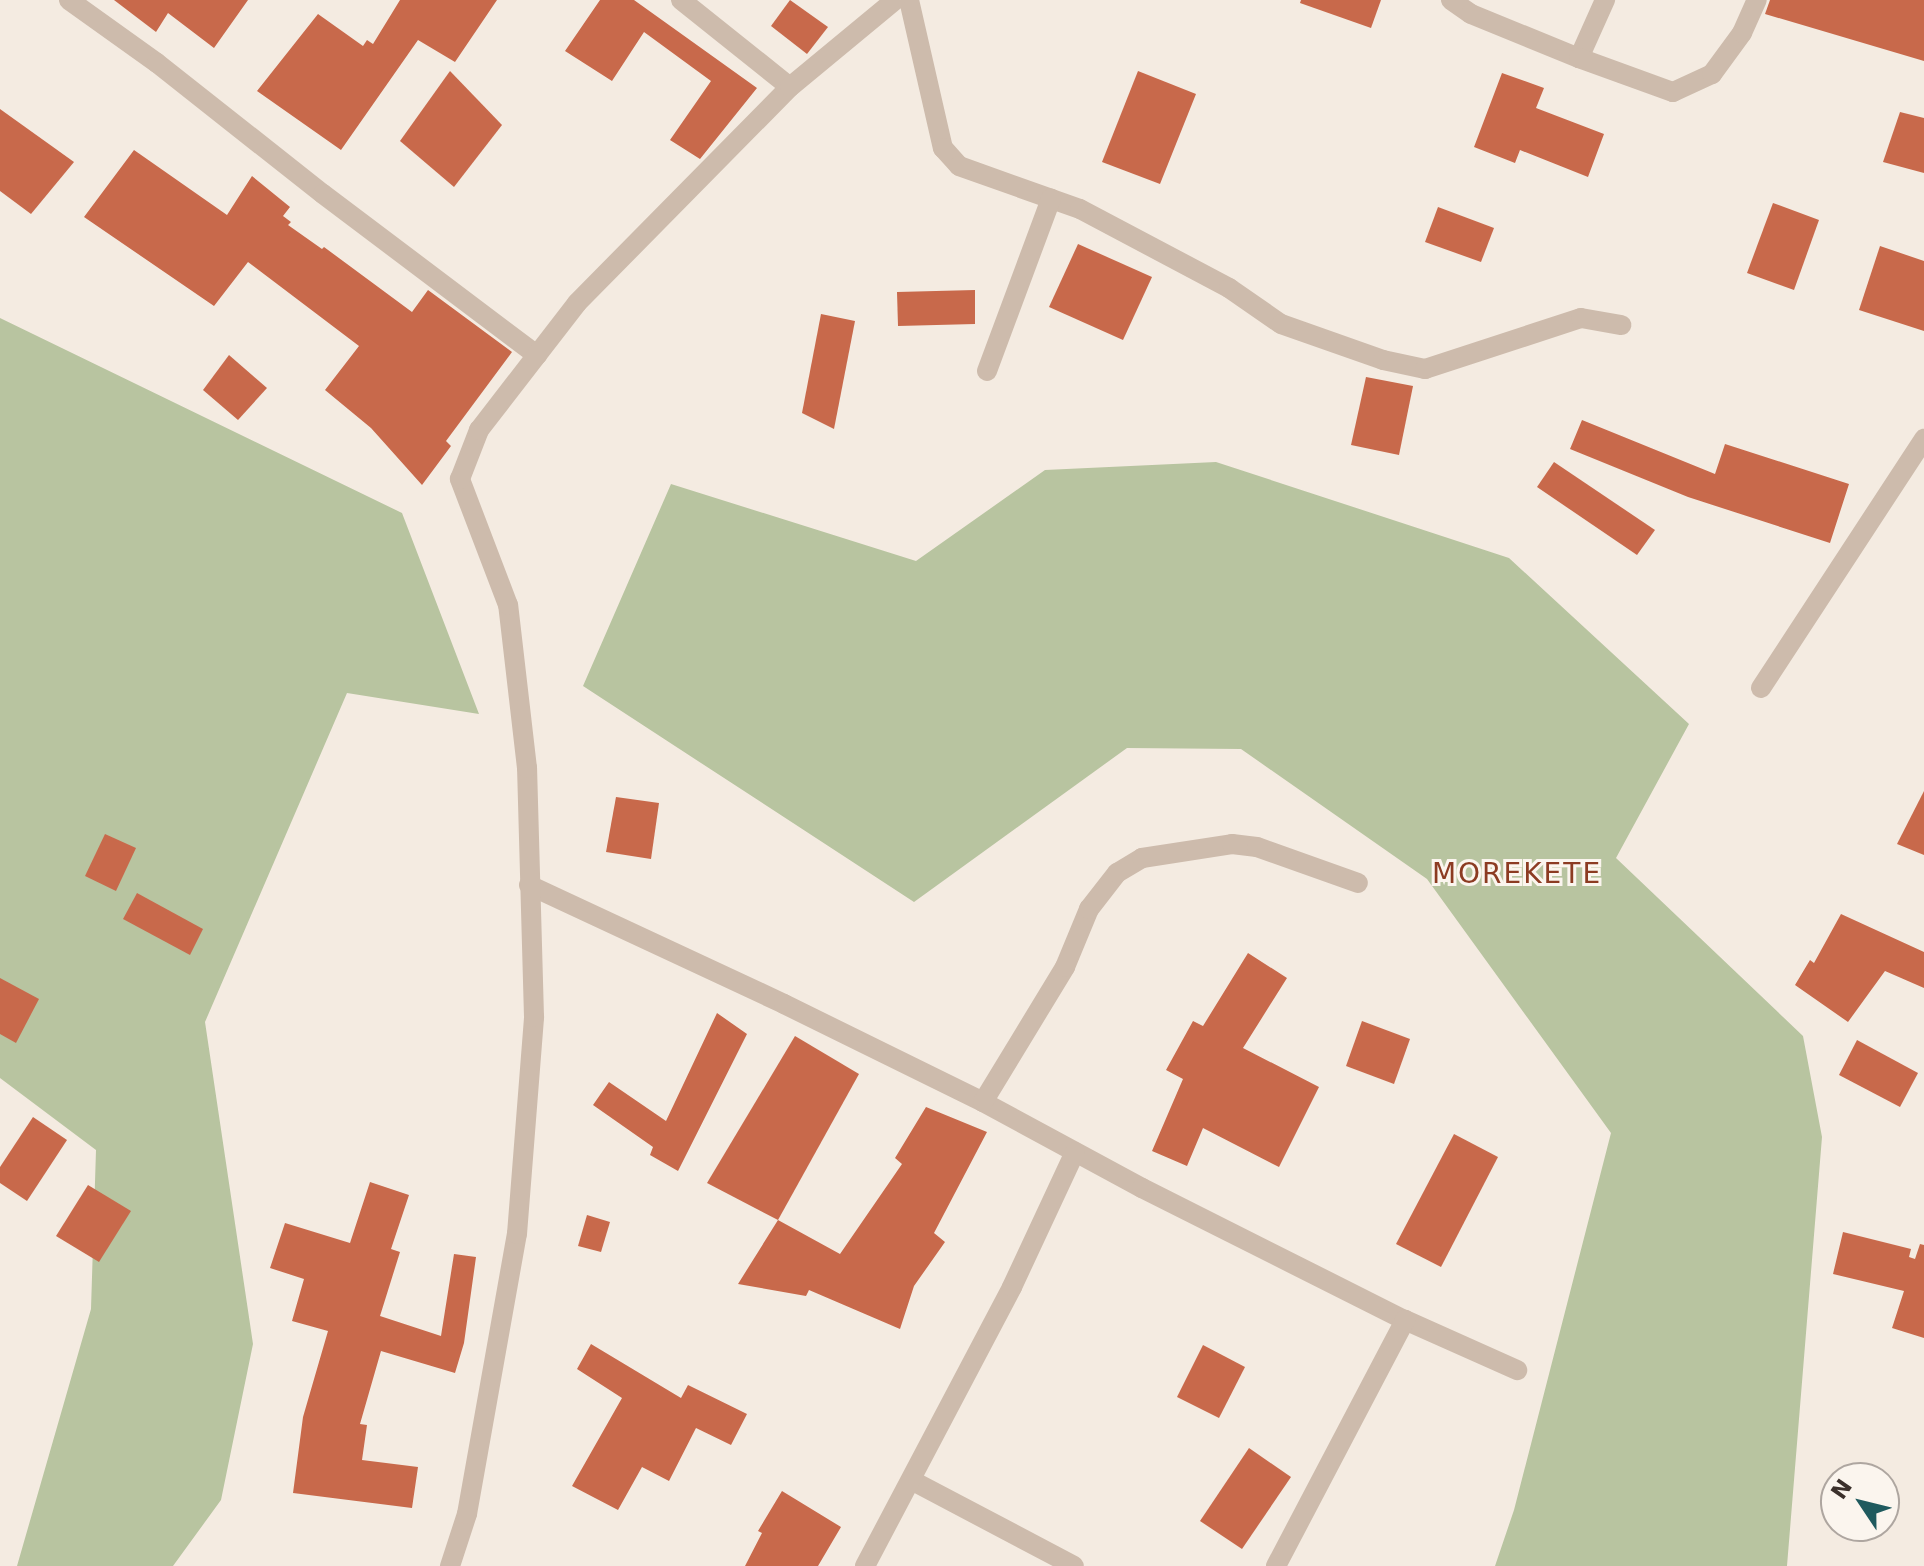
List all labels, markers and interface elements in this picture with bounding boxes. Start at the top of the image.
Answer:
district label: MOREKETE [1432,857,1602,891]
north arrow [1820,1462,1900,1542]
text: N [1826,1474,1857,1504]

